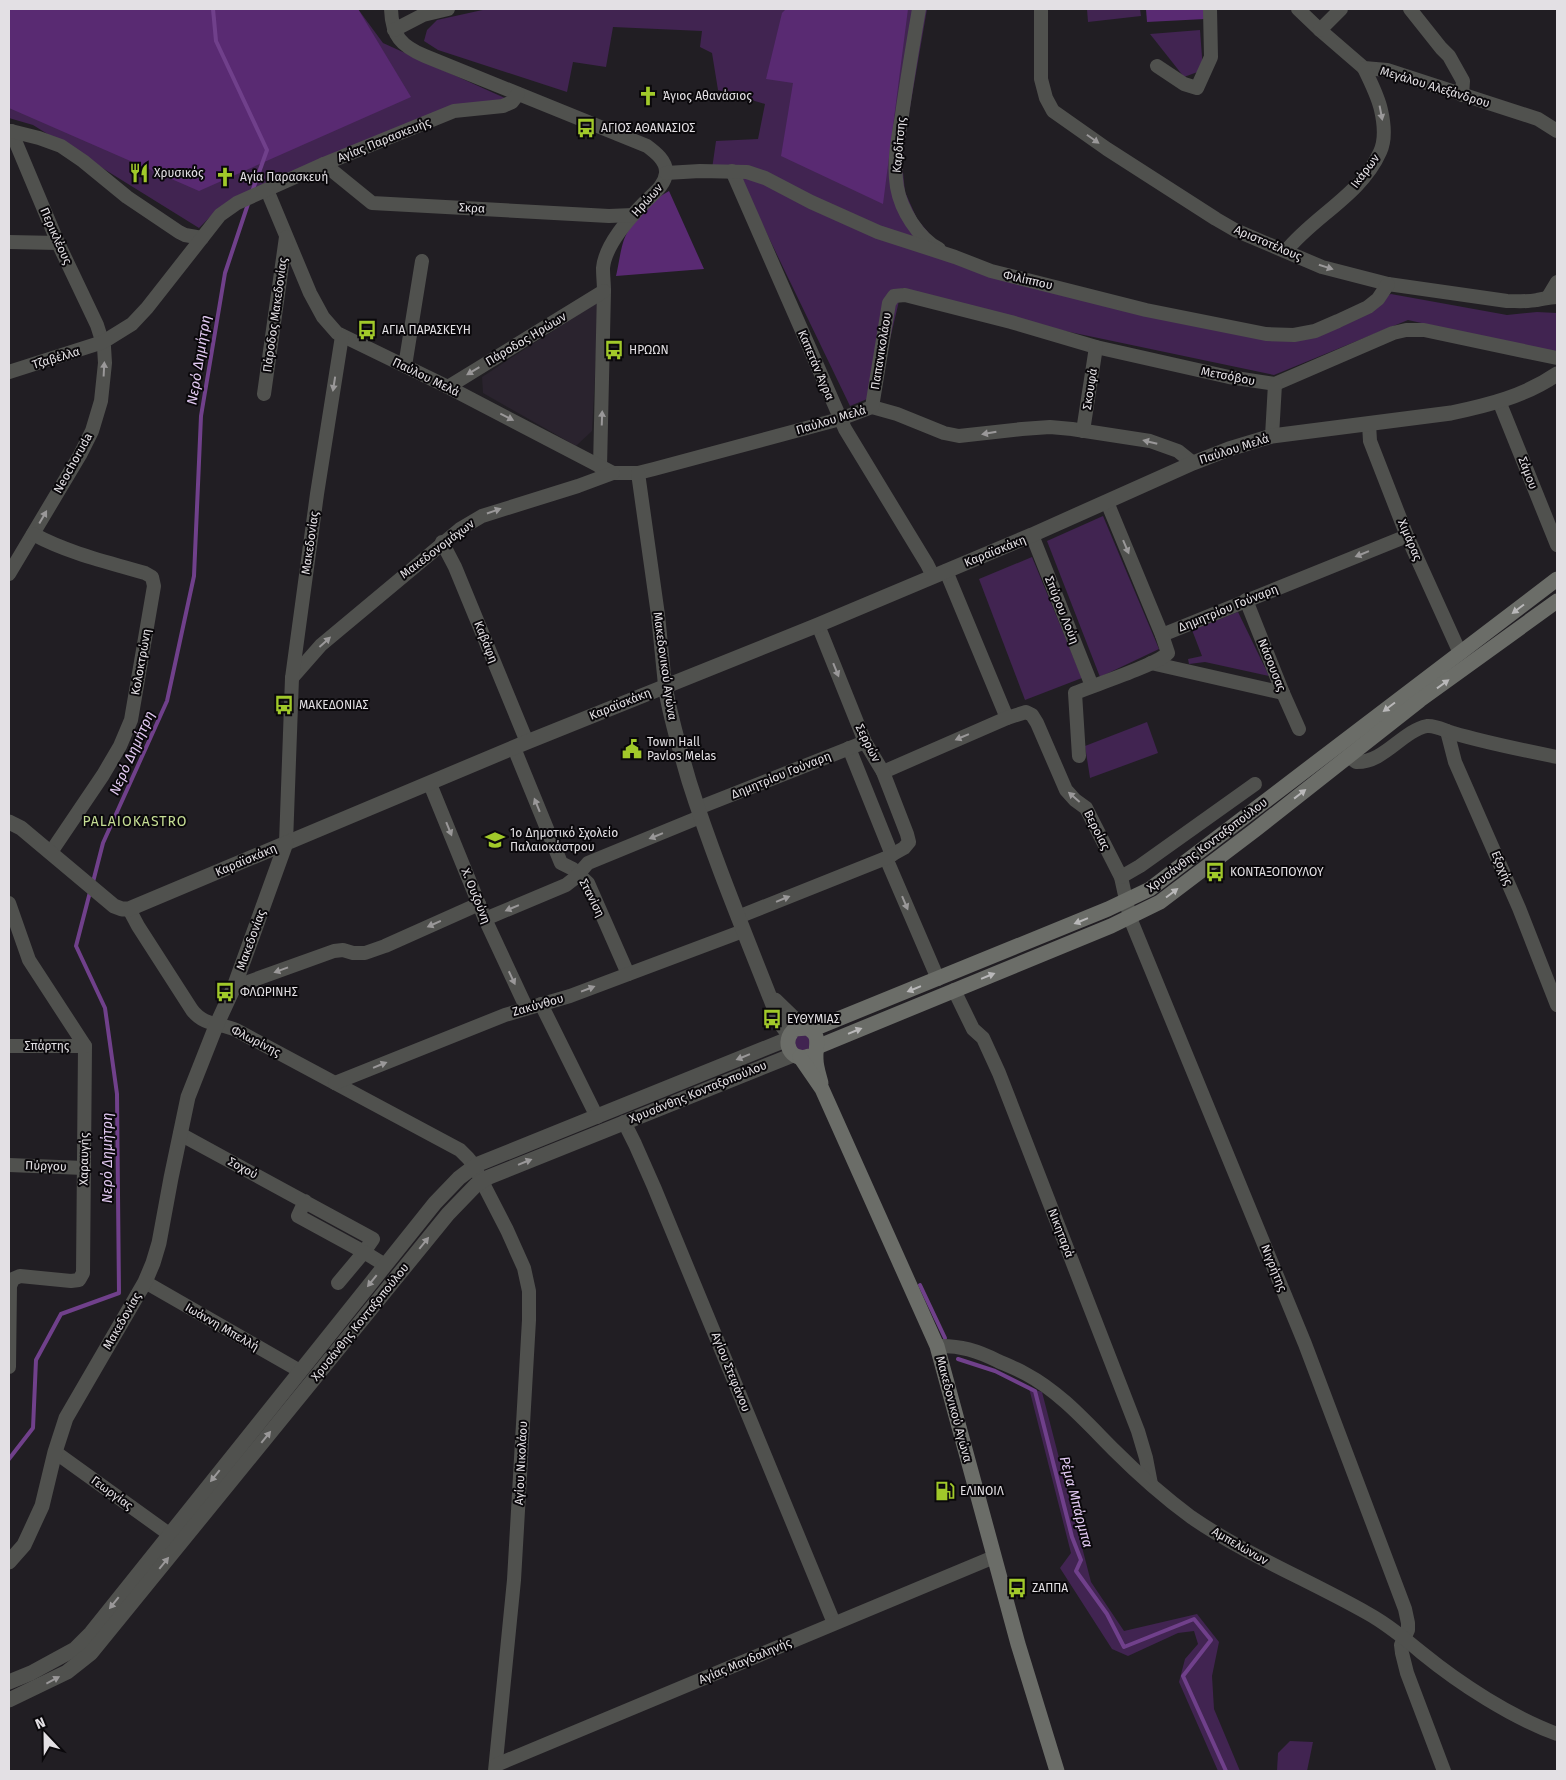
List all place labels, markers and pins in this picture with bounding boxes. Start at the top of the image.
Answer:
church icon: Άγιος Αθανάσιος [637,85,659,107]
place label: Άγιος Αθανάσιος [663,89,752,103]
bus stop icon: ΑΓΙΟΣ ΑΘΑΝΑΣΙΟΣ [575,117,597,139]
place label: ΑΓΙΟΣ ΑΘΑΝΑΣΙΟΣ [601,121,695,135]
restaurant icon: Χρυσικός [128,162,150,184]
place label: Χρυσικός [154,166,204,180]
church icon: Αγία Παρασκευή [214,166,236,188]
place label: Αγία Παρασκευή [240,170,328,184]
bus stop icon: ΑΓΙΑ ΠΑΡΑΣΚΕΥΗ [356,319,378,341]
place label: ΑΓΙΑ ΠΑΡΑΣΚΕΥΗ [382,323,471,337]
bus stop icon: ΗΡΩΩΝ [603,339,625,361]
place label: ΗΡΩΩΝ [629,343,669,357]
bus stop icon: ΜΑΚΕΔΟΝΙΑΣ [273,694,295,716]
place label: ΜΑΚΕΔΟΝΙΑΣ [299,698,369,712]
place label: Town Hall Pavlos Melas [647,735,717,763]
public building icon: Town Hall Pavlos Melas [621,738,643,760]
place label: 1ο Δημοτικό Σχολείο Παλαιοκάστρου [510,826,618,854]
school or university icon: 1ο Δημοτικό Σχολείο Παλαιοκάστρου [484,829,506,851]
bus stop icon: ΚΟΝΤΑΞΟΠΟΥΛΟΥ [1204,861,1226,883]
place label: ΚΟΝΤΑΞΟΠΟΥΛΟΥ [1230,865,1324,879]
bus stop icon: ΦΛΩΡΙΝΗΣ [214,981,236,1003]
place label: ΦΛΩΡΙΝΗΣ [240,985,298,999]
bus stop icon: ΕΥΘΥΜΙΑΣ [761,1008,783,1030]
place label: ΕΥΘΥΜΙΑΣ [787,1012,840,1026]
fuel station icon: ΕΛΙΝΟΙΛ [934,1480,956,1502]
place label: ΕΛΙΝΟΙΛ [960,1484,1004,1498]
bus stop icon: ΖΑΠΠΑ [1006,1577,1028,1599]
place label: ΖΑΠΠΑ [1032,1581,1068,1595]

